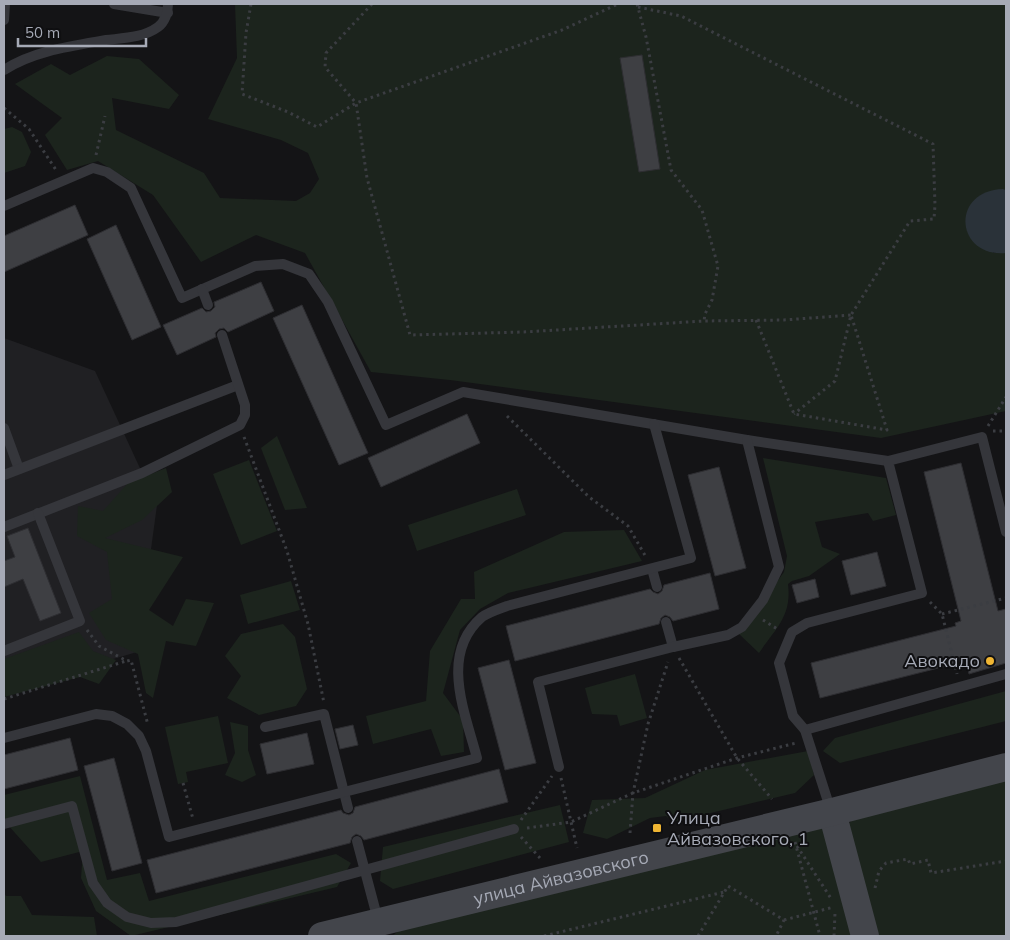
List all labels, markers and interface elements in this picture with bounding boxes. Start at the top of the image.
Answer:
scale bar [18,15,145,47]
text: 50 m [25,23,60,42]
place label: Авокадо [904,649,980,672]
marker: Авокадо [984,655,996,667]
place label: Улица Айвазовского, 1 [666,806,809,850]
marker: Улица Айвазовского, 1 [651,822,663,834]
street label: улица Айвазовского [471,845,651,910]

